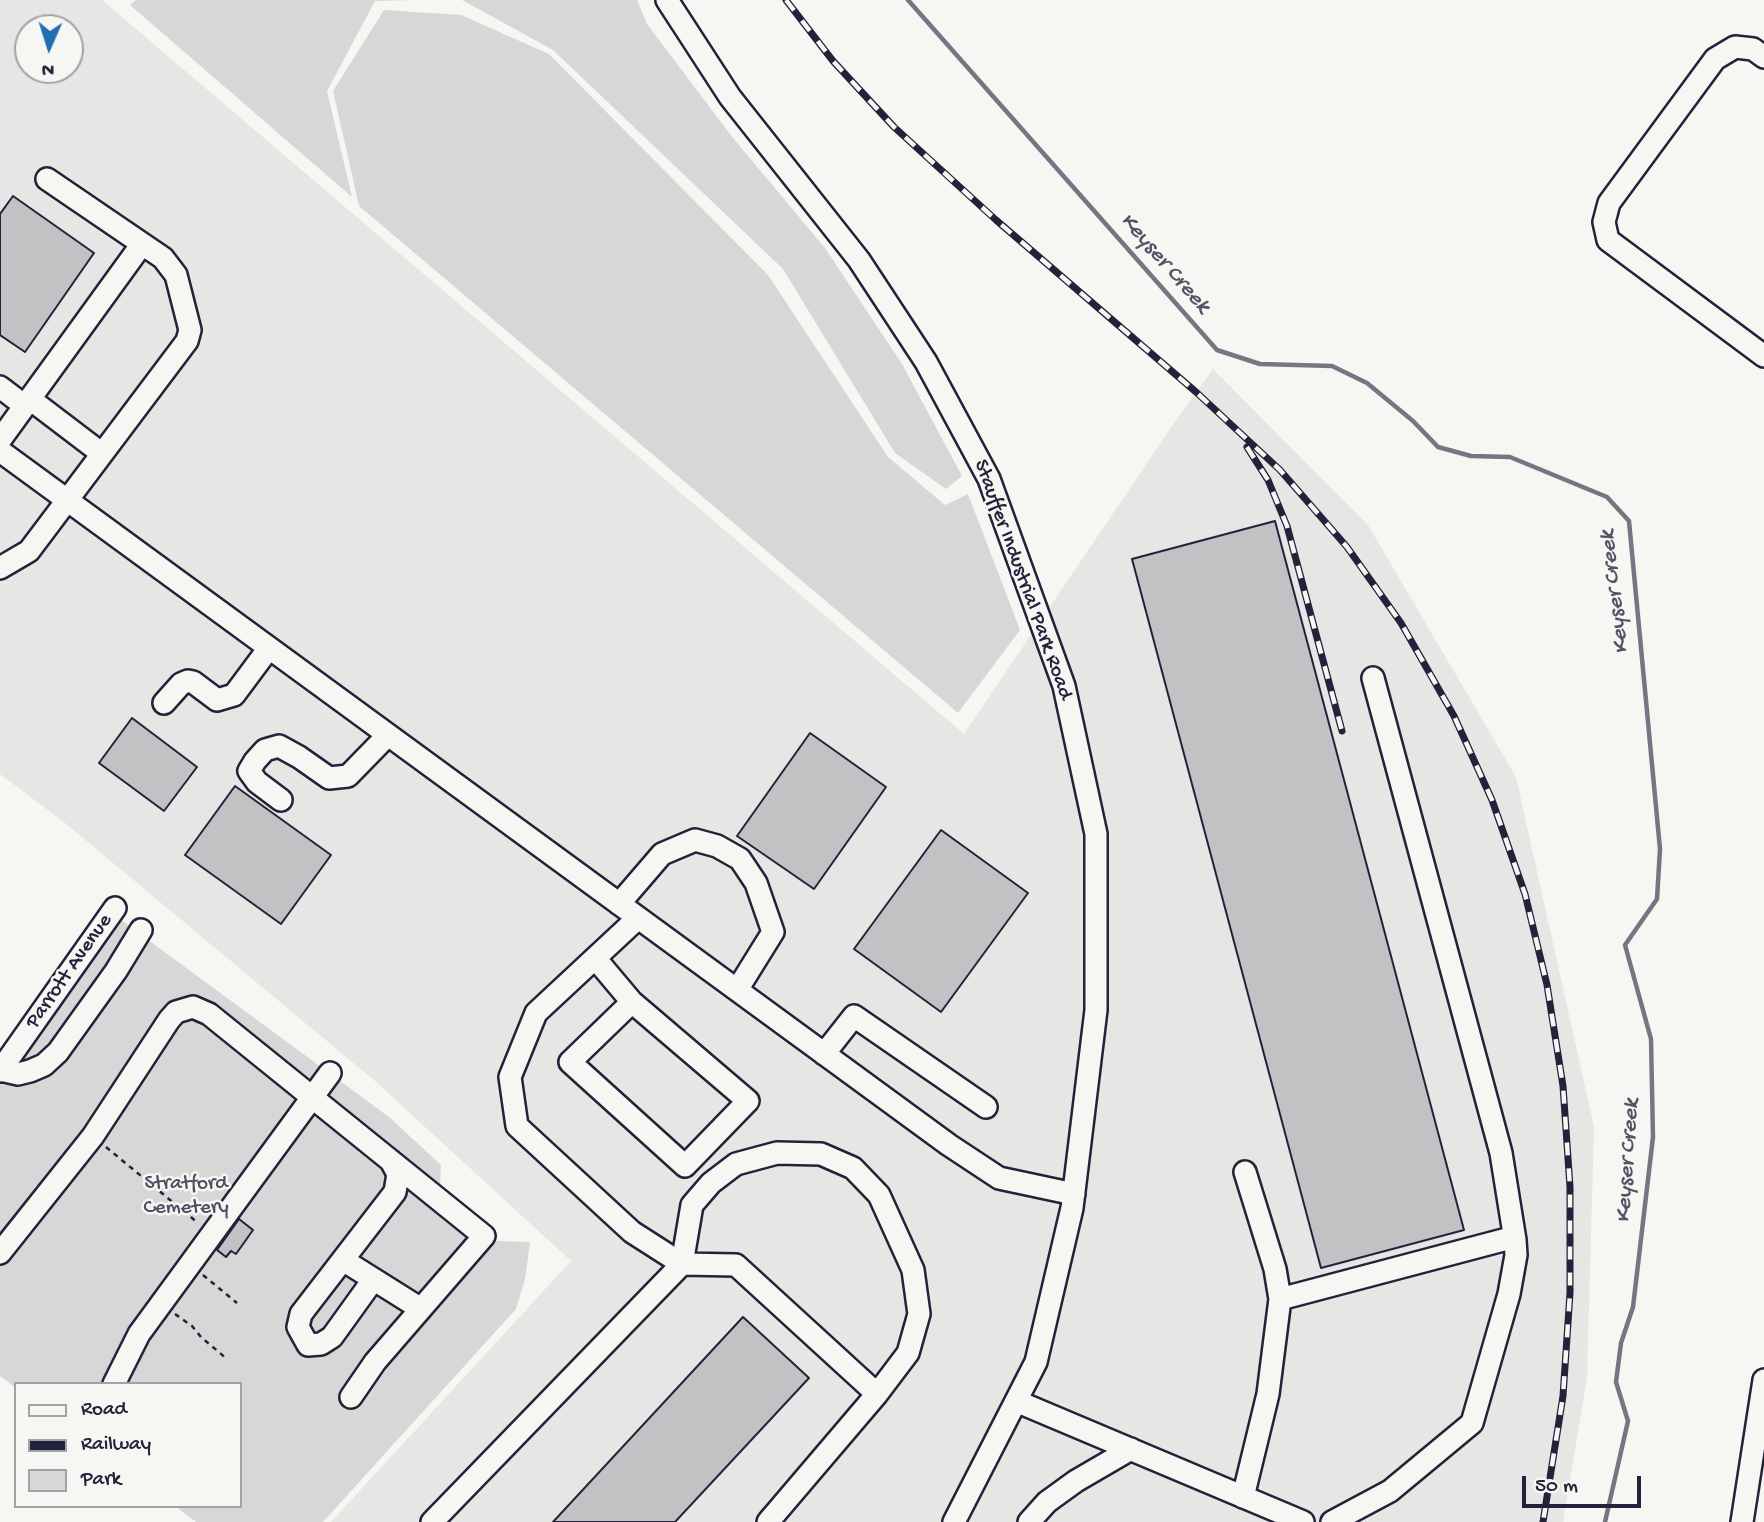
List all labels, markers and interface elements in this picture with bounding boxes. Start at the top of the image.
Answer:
north arrow [14,14,84,84]
text: N [41,57,55,80]
water label: Keyser Creek [1113,208,1215,320]
street label: Stauffer Industrial Park Road [967,457,1077,703]
water label: Keyser Creek [1595,529,1637,655]
street label: Parrott Avenue [21,910,119,1034]
water label: Keyser Creek [1611,1098,1647,1224]
park label: Stratford Cemetery [143,1172,229,1222]
legend [14,1382,242,1508]
text: Road [81,1398,127,1423]
text: Railway [81,1433,151,1458]
scale bar [1526,1462,1645,1506]
text: Park [81,1468,121,1493]
text: 50 m [1535,1475,1578,1500]

